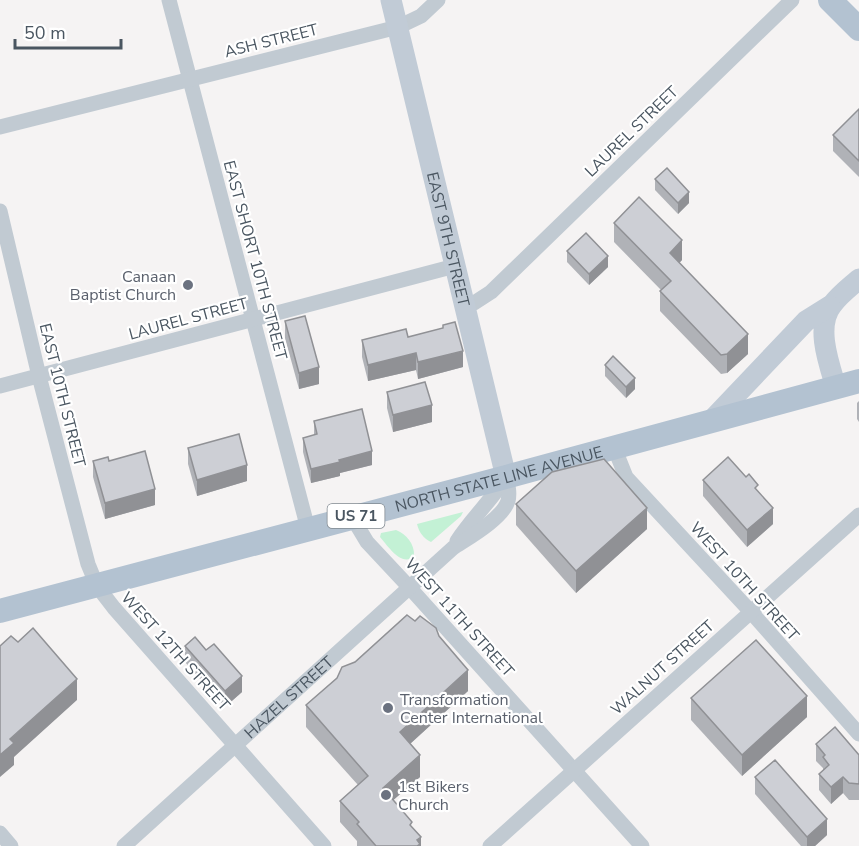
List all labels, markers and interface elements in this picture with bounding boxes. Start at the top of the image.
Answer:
scale bar [15,12,122,50]
street label: ASH STREET [222,19,321,63]
text: 50 m [24,21,66,45]
street label: LAUREL STREET [580,81,684,182]
street label: EAST SHORT 10TH STREET [218,158,292,363]
street label: EAST 9TH STREET [421,170,475,309]
place label: Canaan Baptist Church [70,266,176,306]
marker: Canaan Baptist Church [181,278,195,292]
street label: LAUREL STREET [126,292,251,345]
street label: EAST 10TH STREET [34,321,91,470]
street label: NORTH STATE LINE AVENUE [393,441,605,518]
road number: US 71 [328,504,385,528]
street label: WEST 10TH STREET [685,517,804,646]
street label: WEST 11TH STREET [400,553,519,682]
street label: WEST 12TH STREET [116,587,235,716]
street label: WALNUT STREET [606,615,719,720]
street label: HAZEL STREET [240,651,339,744]
place label: Transformation Center International [400,689,543,729]
marker: Transformation Center International [381,701,395,715]
place label: 1st Bikers Church [398,776,469,816]
marker: 1st Bikers Church [379,788,393,802]

